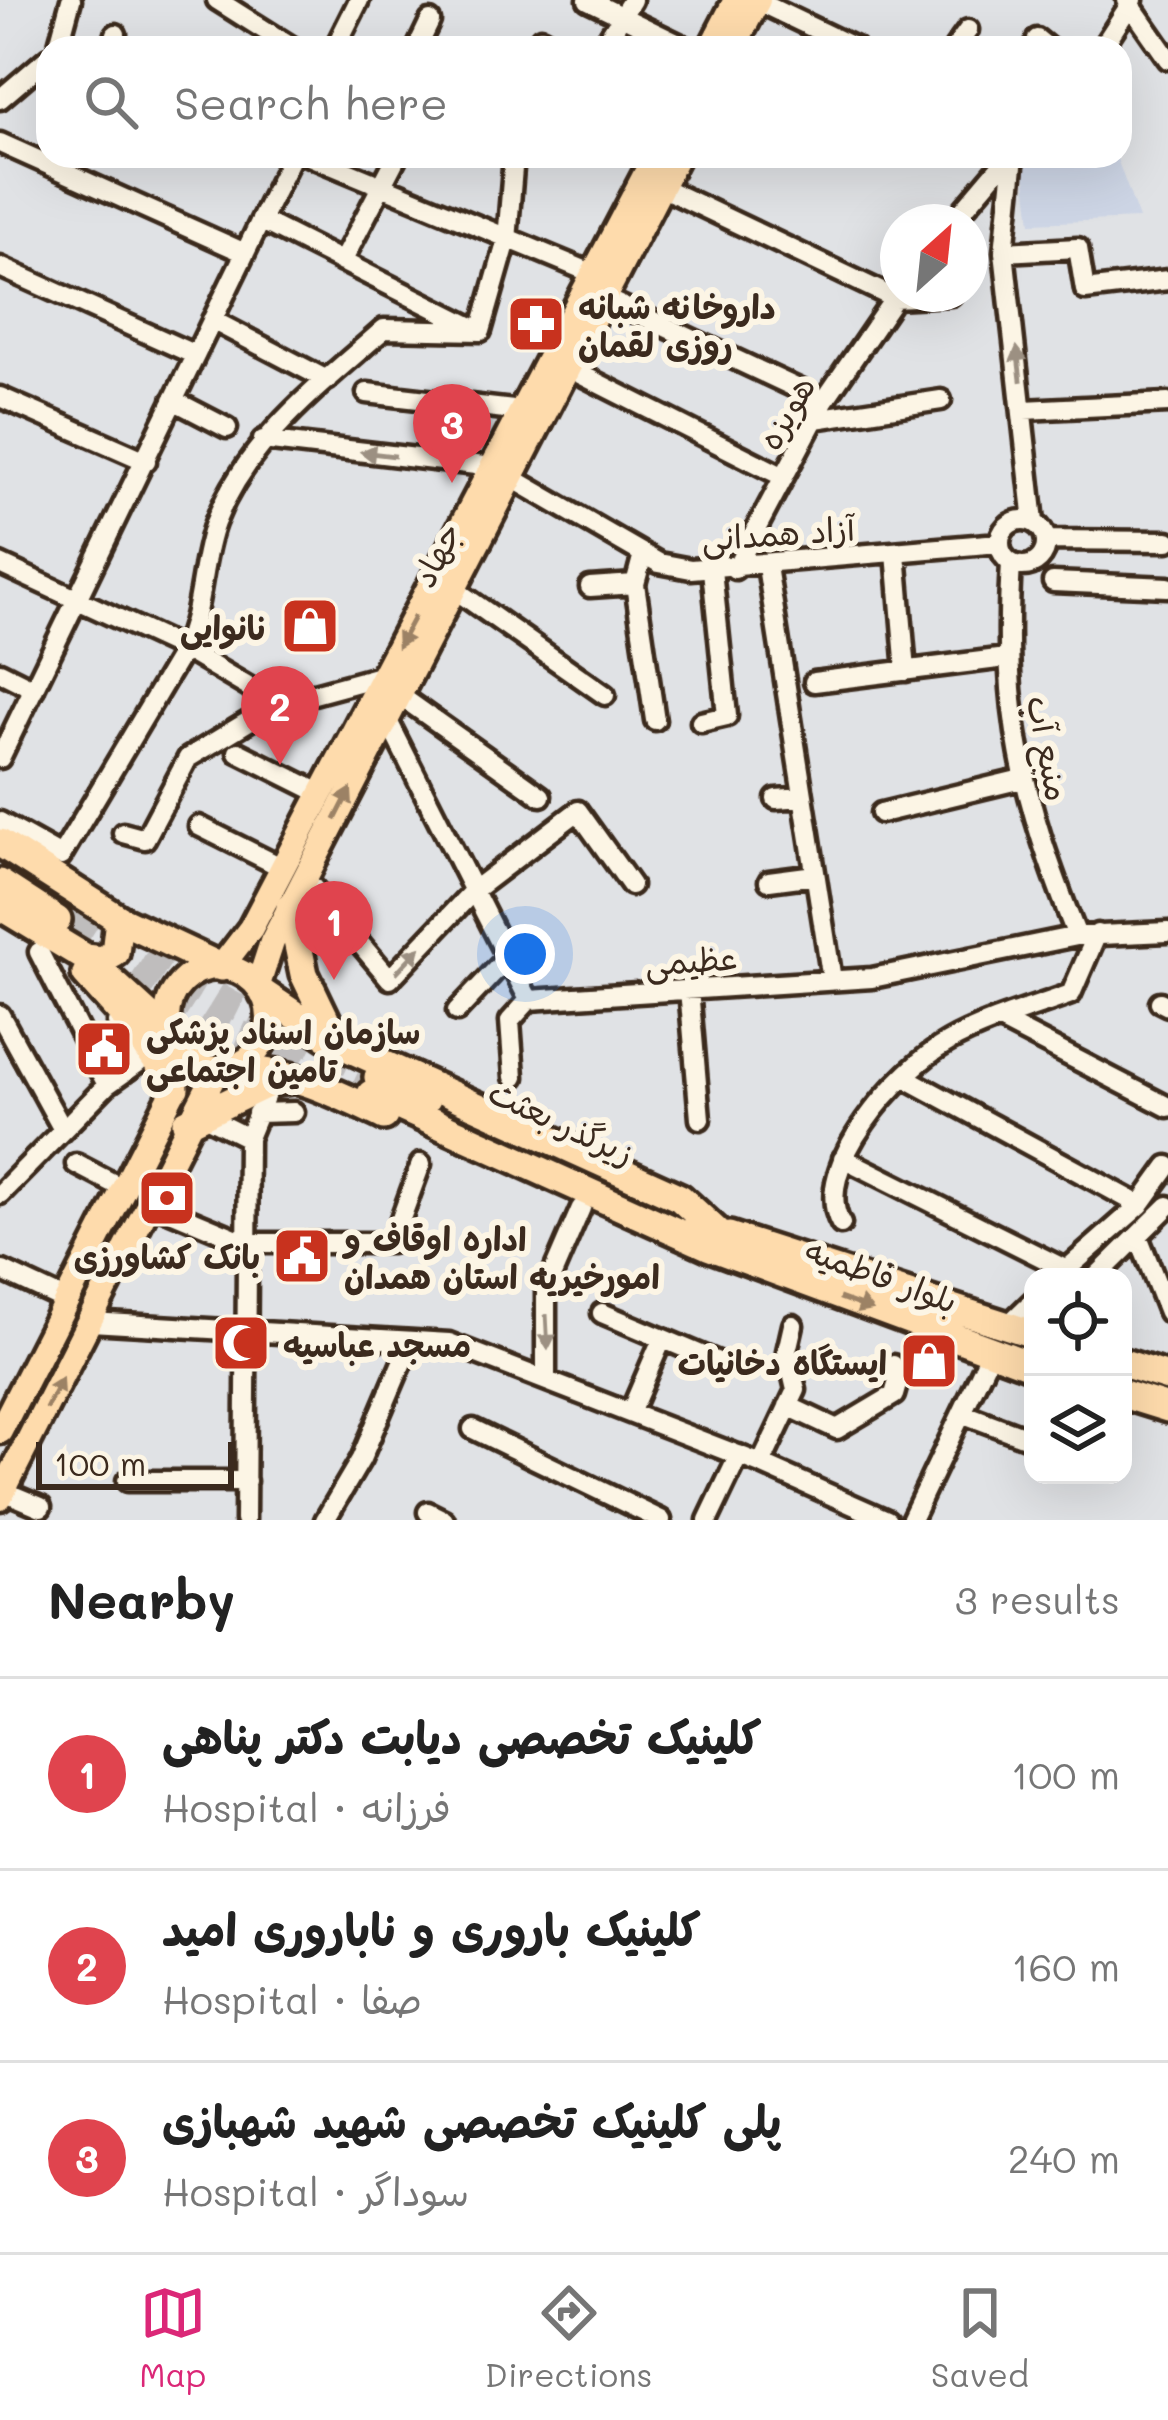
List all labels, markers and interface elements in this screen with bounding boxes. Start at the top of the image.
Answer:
search box [36,36,1132,168]
icon: search [78,69,144,135]
text: Search here [174,73,448,131]
north arrow [880,204,988,312]
place label: داروخانه شبانه روزی لقمان [578,284,776,365]
pharmacy icon: داروخانه شبانه روزی لقمان [505,293,567,355]
one-way arrow [1009,345,1028,382]
street label: هویزه [747,367,823,457]
pin: 3 [413,384,491,483]
one-way arrow [359,444,396,463]
street label: آزاد همدانی [700,505,858,561]
street label: جهاد [401,514,469,594]
shop icon: نانوایی [279,595,341,657]
place label: نانوایی [180,605,268,650]
one-way arrow [397,615,417,649]
pin: 2 [241,666,319,765]
street label: منبع آب [1015,692,1081,805]
one-way arrow [332,786,353,821]
pin: 1 [295,881,373,980]
your location [495,924,555,984]
street label: عظیمی [643,934,739,986]
one-way arrow [393,946,421,975]
place label: سازمان اسناد پزشکی تامین اجتماعی [146,1009,421,1092]
public building icon: سازمان اسناد پزشکی تامین اجتماعی [73,1018,135,1080]
street label: زیرگذر بعثت [482,1069,642,1174]
bank icon: بانک کشاورزی [136,1167,198,1229]
place label: اداره اوقاف و امورخیریه استان همدان [341,1216,660,1299]
public building icon: اداره اوقاف و امورخیریه استان همدان [271,1225,333,1287]
street label: بلوار فاطمیه [800,1227,964,1322]
place label: بانک کشاورزی [74,1234,260,1278]
map controls [1024,1268,1132,1484]
button: locate [1024,1268,1132,1376]
one-way arrow [838,1296,874,1314]
mosque icon: مسجد عباسیه [210,1312,272,1374]
one-way arrow [538,1314,557,1351]
place label: مسجد عباسیه [283,1322,471,1366]
shop icon: ایستگاه دخانیات [898,1330,960,1392]
place label: ایستگاه دخانیات [678,1340,887,1383]
one-way arrow [43,1376,64,1410]
button: layers [1024,1376,1132,1484]
scale bar [36,1436,234,1489]
text: 100 m [54,1441,146,1484]
text: Nearby [48,1565,235,1632]
text: 3 results [955,1573,1120,1624]
text: کلینیک تخصصی دیابت دکتر پناهی [162,1707,762,1765]
text: 1 [78,1748,96,1799]
text: 100 m [1011,1748,1120,1799]
text: Hospital · فرزانه [162,1781,451,1832]
text: کلینیک باروری و ناباروری امید [162,1899,701,1957]
text: 2 [76,1940,98,1991]
text: 160 m [1011,1940,1120,1991]
text: Hospital · صفا [162,1973,422,2024]
text: پلی کلینیک تخصصی شهید شهبازی [162,2091,781,2149]
text: 3 [75,2132,99,2183]
text: 240 m [1008,2132,1120,2183]
text: Hospital · سوداگر [162,2165,469,2216]
tab: Map [139,2280,206,2395]
tab: Directions [485,2280,652,2395]
tab: Saved [931,2280,1029,2395]

